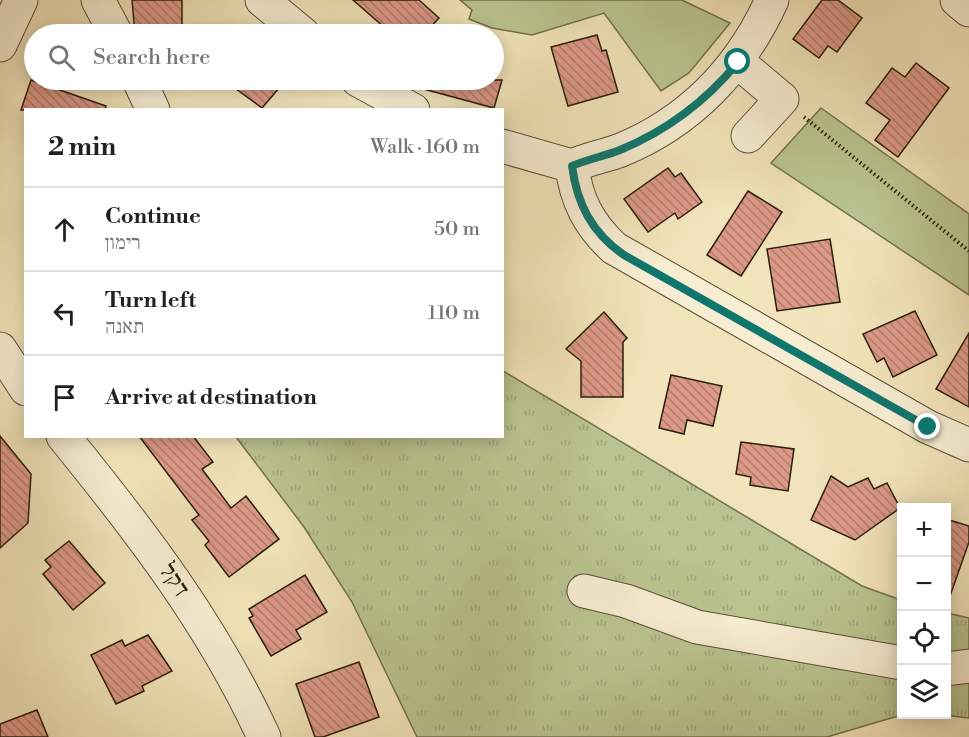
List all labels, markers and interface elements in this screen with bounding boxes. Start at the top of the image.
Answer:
search box [24,24,504,90]
icon: search [45,41,78,74]
text: Search here [93,44,210,71]
route start [724,48,750,74]
text: 2 min [48,131,116,163]
text: Walk · 160 m [370,135,480,160]
text: Continue [105,203,201,230]
icon: ahead [48,213,81,246]
text: 50 m [434,217,480,242]
text: רימון [105,231,141,256]
text: Turn left [105,287,196,314]
icon: left [48,297,81,330]
text: 110 m [428,301,480,326]
text: תאנה [105,315,144,340]
icon: arrive [48,381,81,414]
text: Arrive at destination [105,384,317,411]
route end [914,413,940,439]
map controls [897,503,951,719]
button: + [897,503,951,557]
street label: דקל [152,557,196,603]
button: − [897,557,951,611]
button: locate [897,611,951,665]
button: layers [897,665,951,719]

